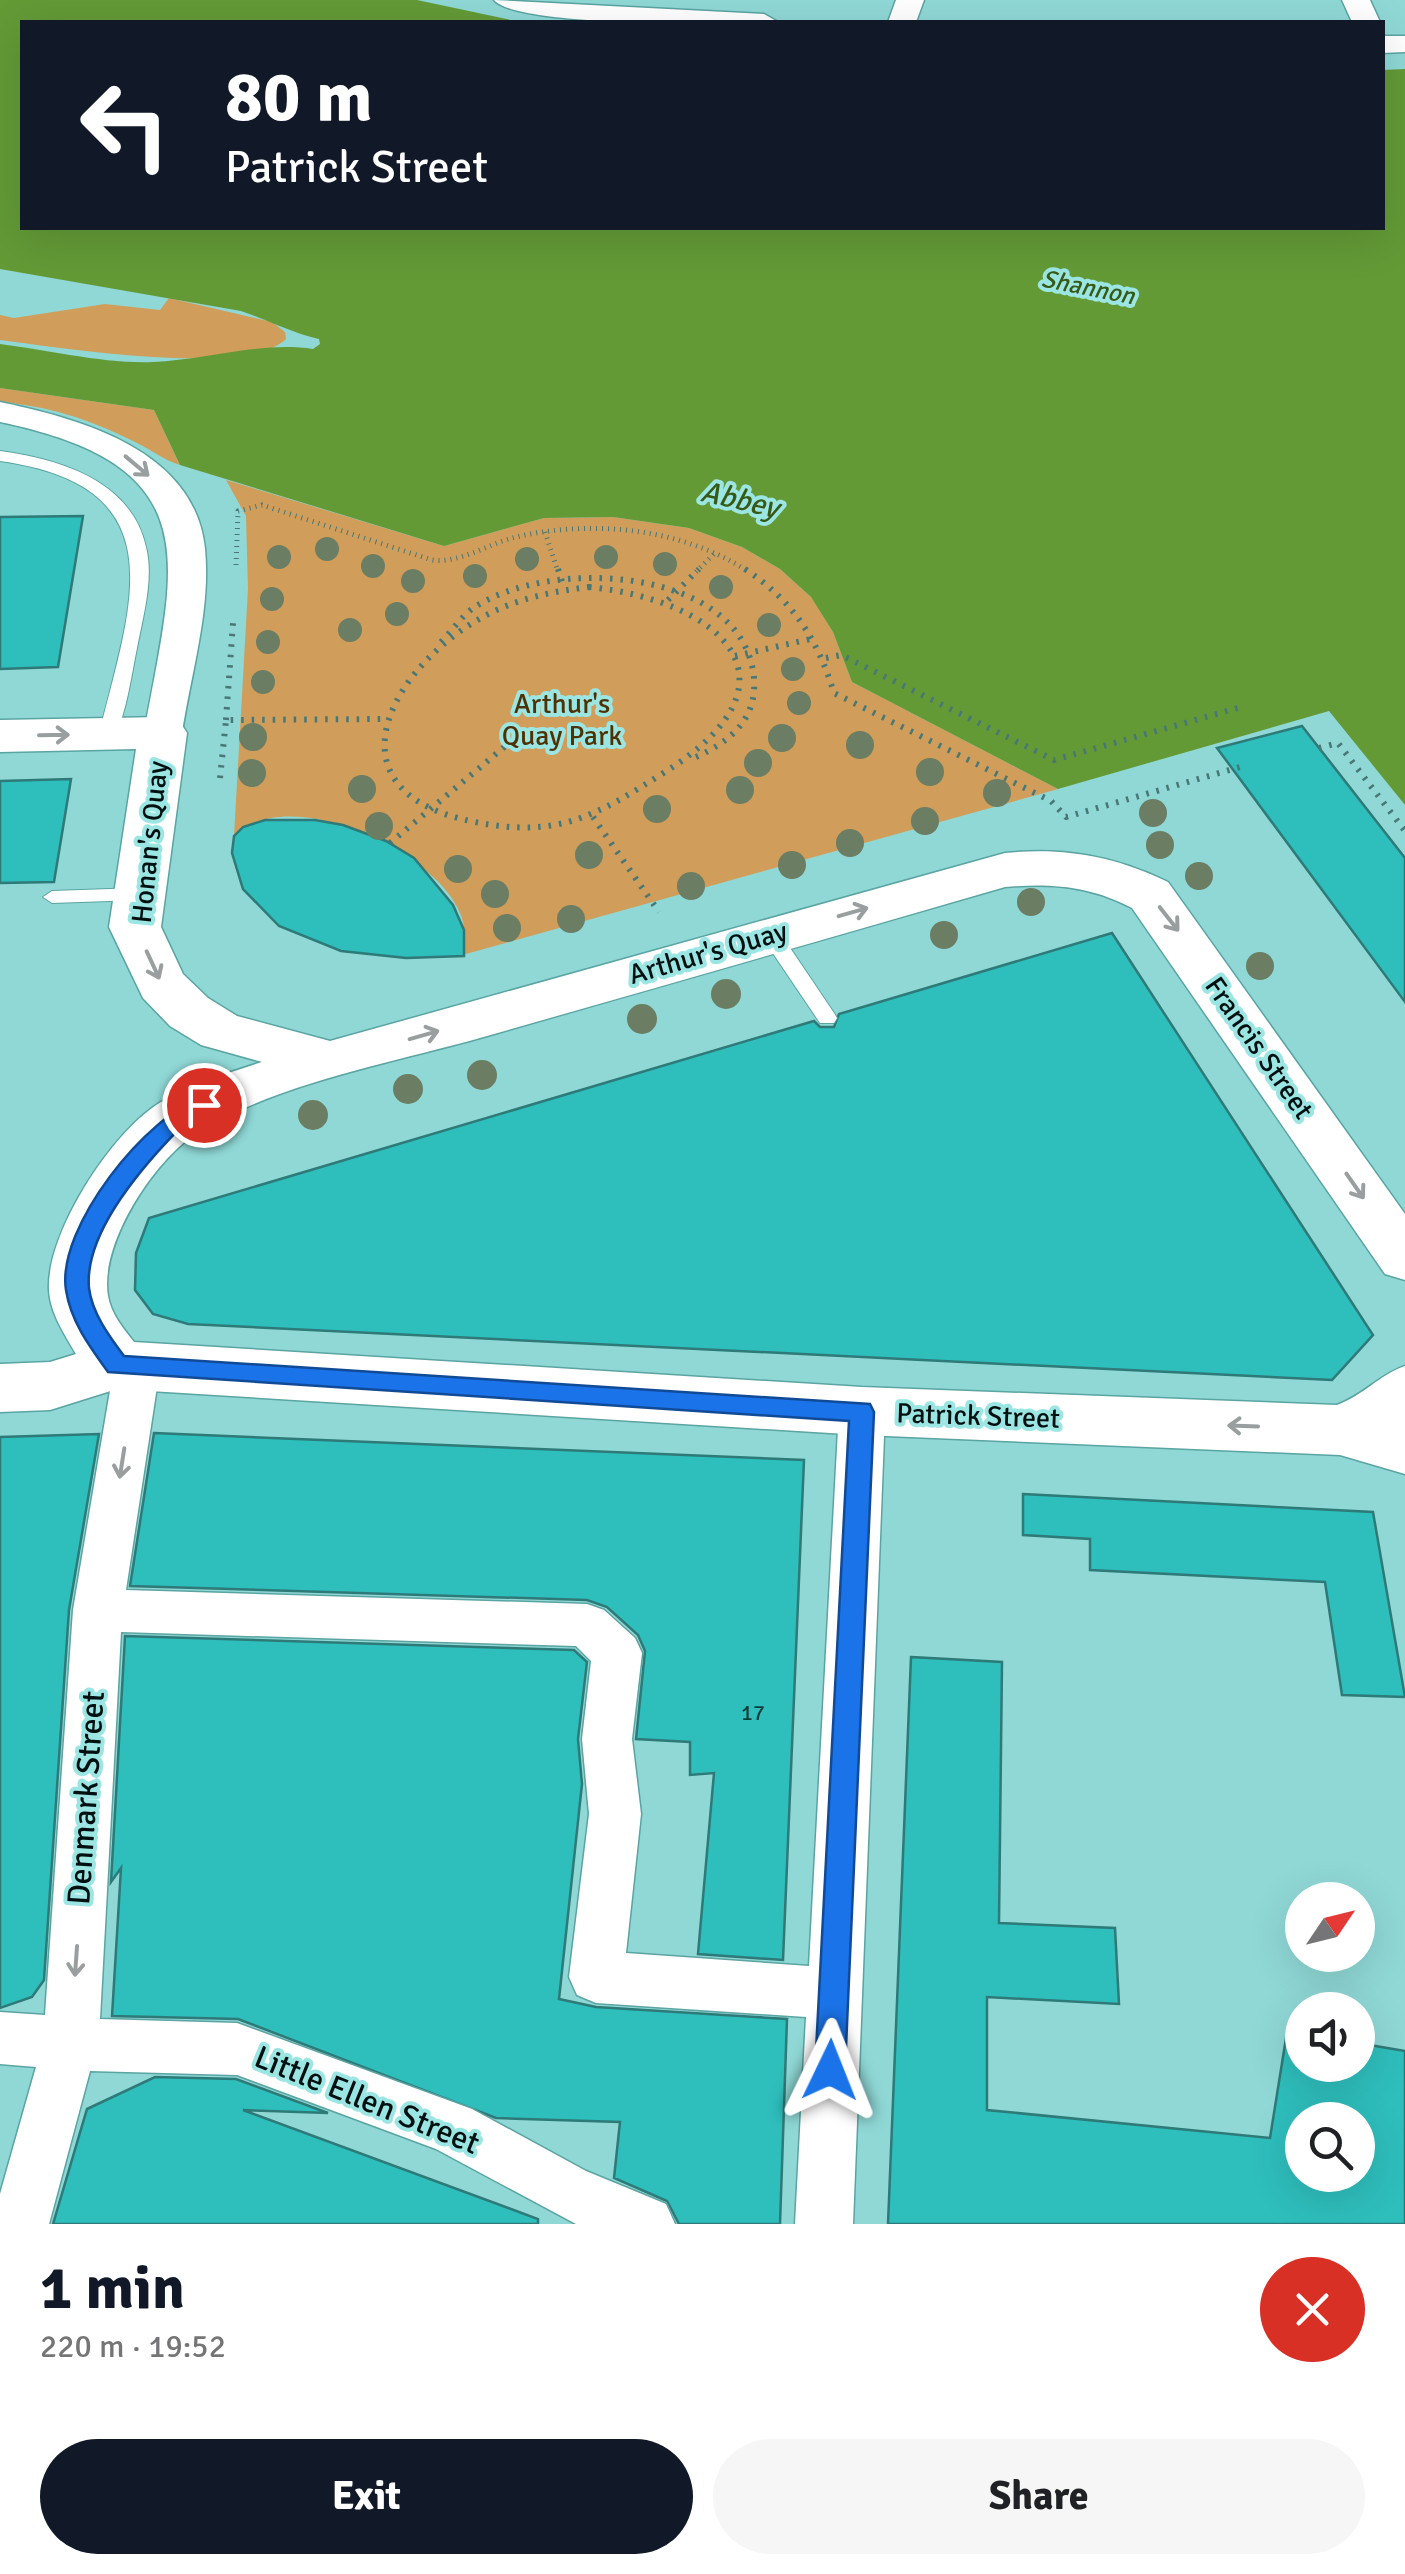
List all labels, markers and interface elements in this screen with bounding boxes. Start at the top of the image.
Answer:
text: 80 m [225,54,373,140]
icon: left [60,60,190,190]
text: Patrick Street [225,140,488,195]
water label: Shannon [1039,263,1138,311]
one-way arrow [124,455,150,477]
water label: Abbey [698,473,786,528]
park label: Arthur's Quay Park [502,687,622,753]
one-way arrow [36,726,69,744]
street label: Honan's Quay [125,759,175,925]
one-way arrow [837,902,868,921]
one-way arrow [1158,905,1179,932]
street label: Arthur's Quay [625,914,791,992]
one-way arrow [145,949,163,980]
street label: Francis Street [1197,970,1321,1126]
one-way arrow [408,1024,439,1043]
pin [162,1063,247,1148]
icon: arrive [177,1078,232,1133]
one-way arrow [1344,1171,1365,1199]
street label: Patrick Street [896,1396,1061,1436]
one-way arrow [1227,1417,1259,1436]
one-way arrow [112,1447,131,1479]
street label: Denmark Street [59,1690,113,1906]
house number: 17 [741,1699,765,1726]
north arrow [1285,1882,1375,1972]
map controls [1285,1882,1375,2192]
one-way arrow [66,1944,85,1976]
button: sound [1285,1992,1375,2082]
position arrow [778,2018,882,2122]
street label: Little Ellen Street [249,2037,485,2163]
button: search [1285,2102,1375,2192]
text: 1 min [40,2252,185,2326]
button: close [1260,2257,1365,2362]
text: 220 m · 19:52 [40,2327,226,2366]
button: Exit [40,2439,693,2554]
button: Share [713,2439,1365,2554]

